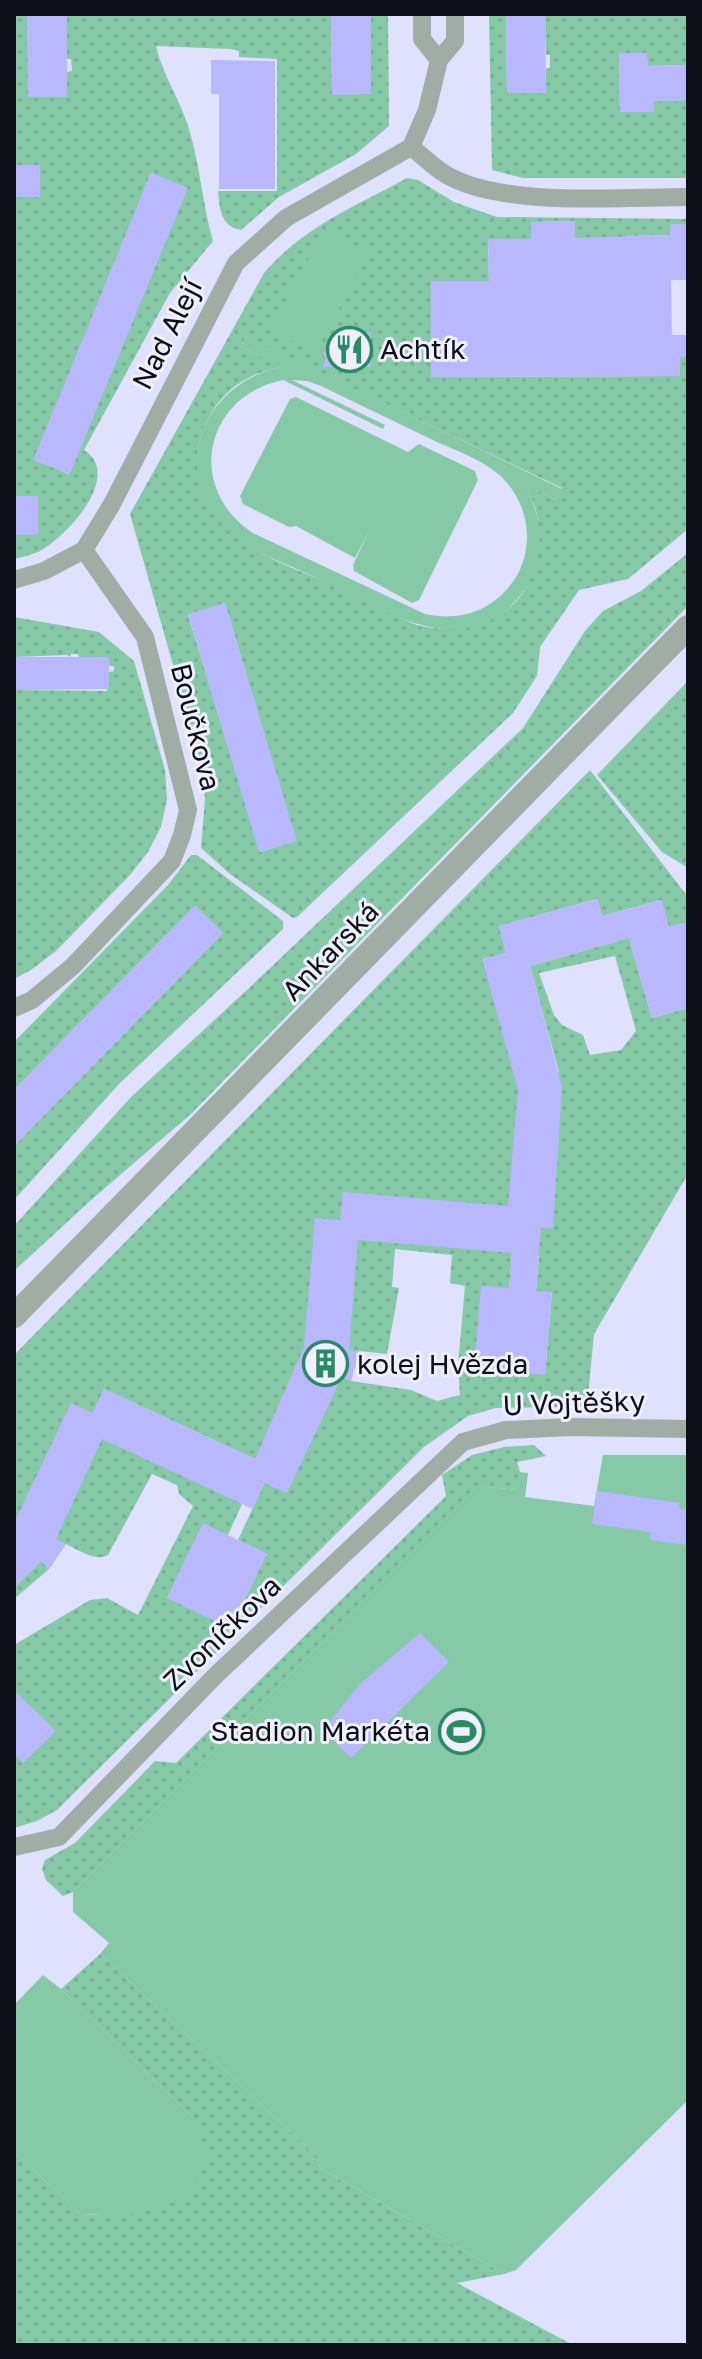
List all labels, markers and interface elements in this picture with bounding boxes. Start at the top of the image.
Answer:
street label: Nad Alejí [125,272,209,394]
restaurant icon: Achtík [325,325,373,373]
place label: Achtík [380,332,466,365]
street label: Boučkova [165,660,228,794]
street label: Ankarská [275,894,385,1007]
building icon: kolej Hvězda [302,1340,350,1388]
place label: kolej Hvězda [357,1347,528,1380]
street label: U Vojtěšky [502,1384,646,1421]
street label: Zvoníčkova [156,1569,287,1697]
sports icon: Stadion Markéta [437,1707,485,1755]
place label: Stadion Markéta [211,1714,430,1747]

